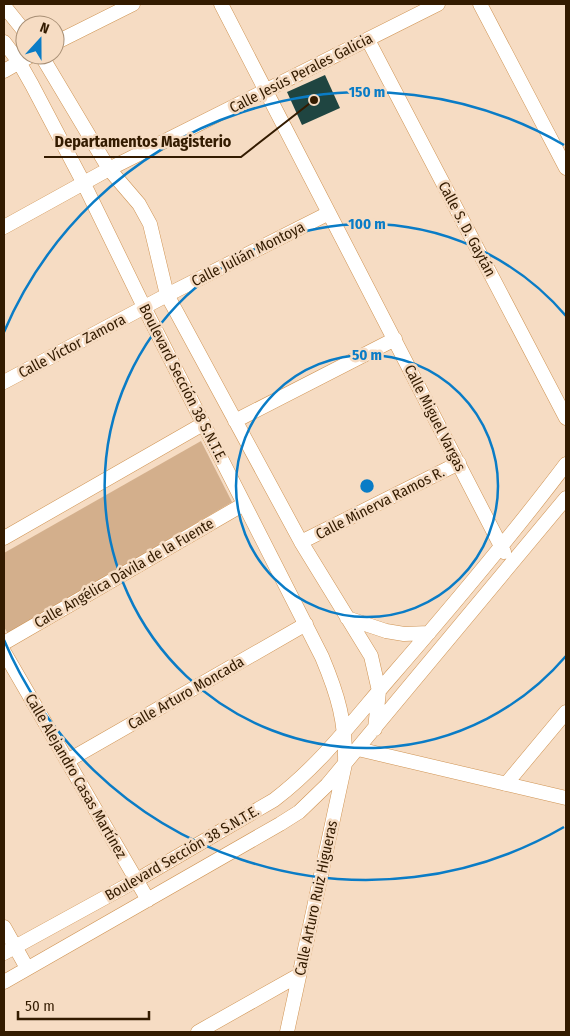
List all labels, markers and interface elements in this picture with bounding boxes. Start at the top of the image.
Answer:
north arrow [15,15,65,65]
text: N [38,19,51,38]
street label: Calle Jesús Perales Galicia [226,29,376,117]
text: 150 m [349,83,385,101]
callout: Departamentos Magisterio [44,126,241,157]
text: Departamentos Magisterio [55,132,232,151]
street label: Calle S. D. Gaytán [434,178,500,280]
text: 100 m [348,215,386,233]
street label: Calle Julián Montoya [188,218,308,290]
street label: Boulevard Sección 38 S.N.T.E. [135,301,231,465]
street label: Calle Víctor Zamora [15,310,129,382]
text: 50 m [352,346,382,364]
street label: Calle Miguel Vargas [400,362,470,474]
street label: Calle Minerva Ramos R. [313,463,447,543]
centre of rings [358,477,376,495]
street label: Calle Angélica Dávila de la Fuente [31,514,217,632]
street label: Calle Arturo Moncada [125,652,247,734]
street label: Calle Alejandro Casas Martínez [21,690,131,862]
street label: Boulevard Sección 38 S.N.T.E. [102,801,262,905]
street label: Calle Arturo Ruiz Higueras [291,819,341,977]
scale bar [18,988,149,1020]
text: 50 m [25,997,55,1015]

